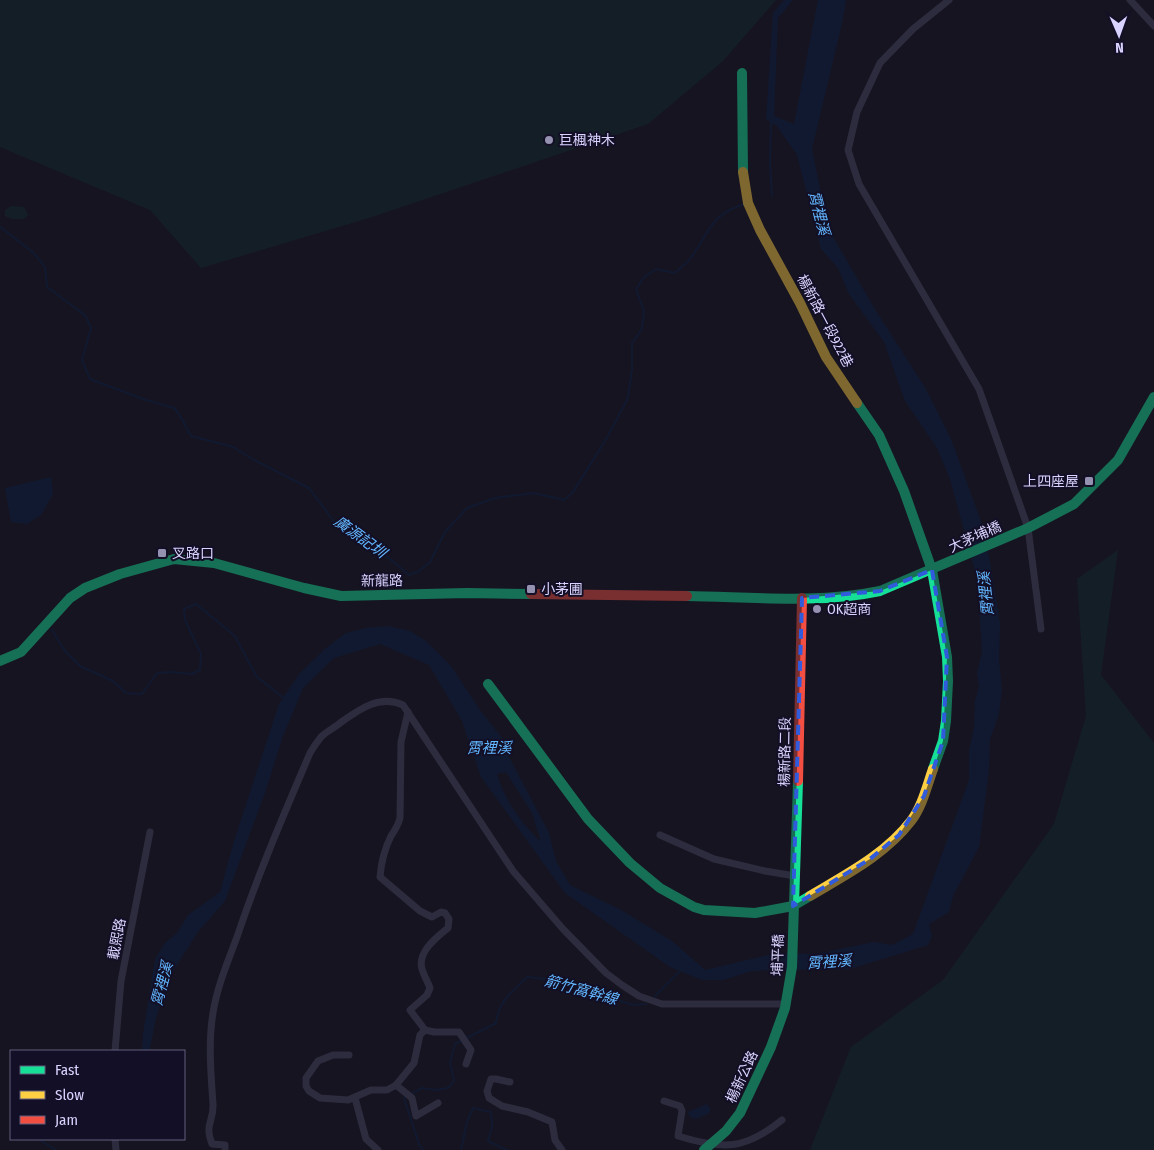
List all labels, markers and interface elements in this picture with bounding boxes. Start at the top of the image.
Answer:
north arrow [1094,10,1144,60]
text: N [1115,39,1124,56]
place label: 巨楓神木 [559,132,615,149]
marker: 巨楓神木 [543,134,555,146]
water label: 霄裡溪 [805,189,834,239]
street label: 楊新路一段922巷 [793,272,857,370]
place label: 上四座屋 [1023,473,1079,490]
marker: 上四座屋 [1083,475,1095,487]
water label: 廣源記圳 [330,512,391,563]
street label: 大茅埔橋 [946,518,1004,556]
place label: 叉路口 [172,545,214,562]
marker: 叉路口 [156,547,168,559]
water label: 霄裡溪 [974,569,997,617]
street label: 新龍路 [361,572,403,590]
place label: 小茅圃 [541,581,583,598]
marker: 小茅圃 [525,583,537,595]
place label: OK超商 [827,601,871,618]
marker: OK超商 [811,603,823,615]
street label: 楊新路二段 [776,717,794,787]
water label: 霄裡溪 [466,739,513,757]
street label: 載熙路 [105,917,129,961]
street label: 埔平橋 [769,934,787,976]
water label: 霄裡溪 [806,951,854,973]
water label: 霄裡溪 [147,958,177,1008]
water label: 箭竹窩幹線 [542,972,621,1009]
street label: 楊新公路 [722,1048,762,1106]
legend [10,1050,185,1140]
text: Fast [55,1061,79,1079]
text: Slow [55,1086,84,1104]
text: Jam [55,1111,78,1129]

